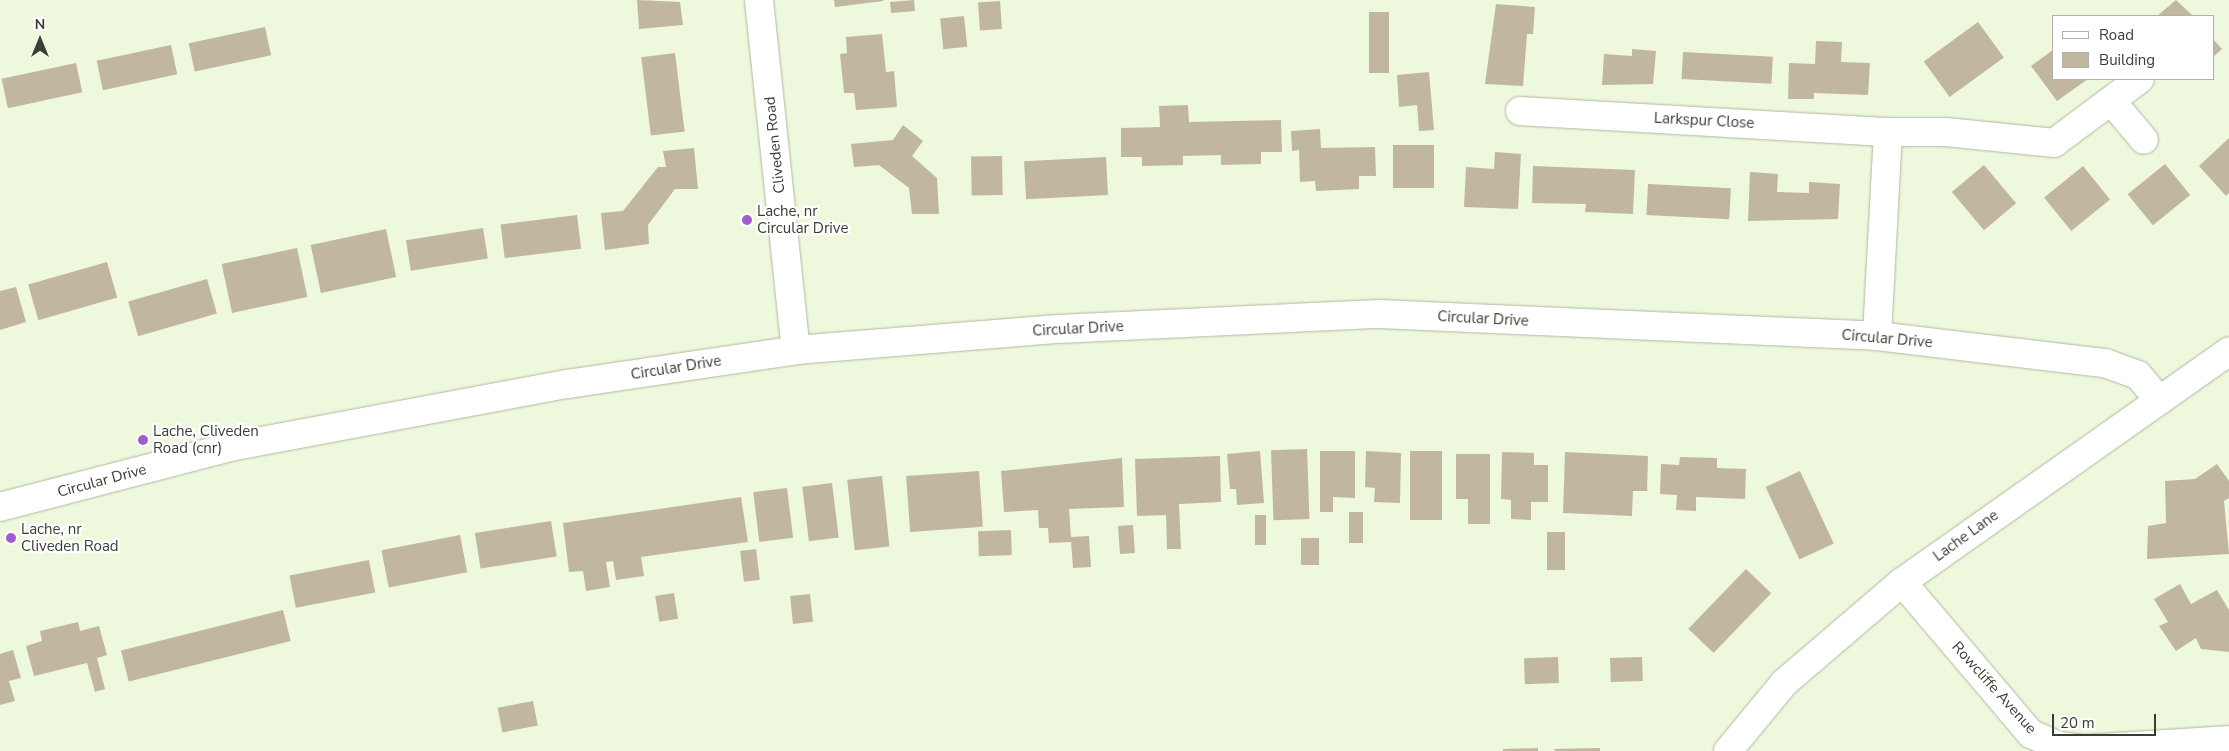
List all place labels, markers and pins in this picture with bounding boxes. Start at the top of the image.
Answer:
place label: Lache, nr Circular Drive [757,202,848,237]
marker: Lache, nr Circular Drive [741,214,753,226]
place label: Lache, Cliveden Road (cnr) [153,422,259,457]
marker: Lache, Cliveden Road (cnr) [137,434,149,446]
place label: Lache, nr Cliveden Road [21,520,119,555]
marker: Lache, nr Cliveden Road [5,532,17,544]

